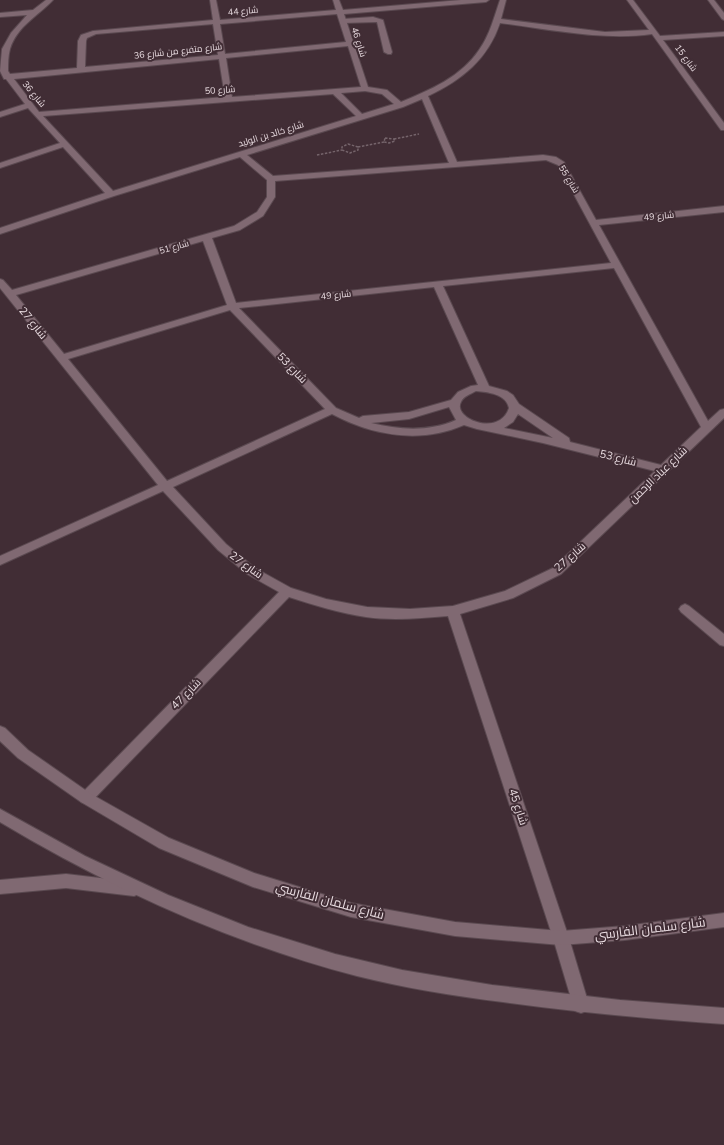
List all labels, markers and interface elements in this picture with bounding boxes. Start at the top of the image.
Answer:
street label: شارع 44 [227,4,259,18]
street label: شارع 46 [349,26,369,58]
street label: شارع متفرع من شارع 36 [133,40,223,62]
street label: شارع 15 [672,42,700,74]
street label: شارع 36 [20,78,48,110]
street label: شارع 50 [204,83,236,97]
street label: شارع خالد بن الوليد [237,118,305,150]
street label: شارع 55 [556,163,582,195]
street label: شارع 49 [643,208,675,224]
street label: شارع 51 [158,237,190,257]
street label: شارع 49 [320,287,352,303]
street label: شارع 27 [15,304,51,342]
street label: شارع 53 [274,349,310,387]
street label: شارع عباد الرحمن [626,443,690,507]
street label: شارع 53 [598,446,638,470]
street label: شارع 27 [551,539,589,575]
street label: شارع 27 [226,548,266,582]
street label: شارع 47 [168,675,204,713]
street label: شارع 45 [505,787,531,827]
street label: شارع سلمان الفارسي [274,878,386,925]
street label: شارع سلمان الفارسي [594,913,707,946]

